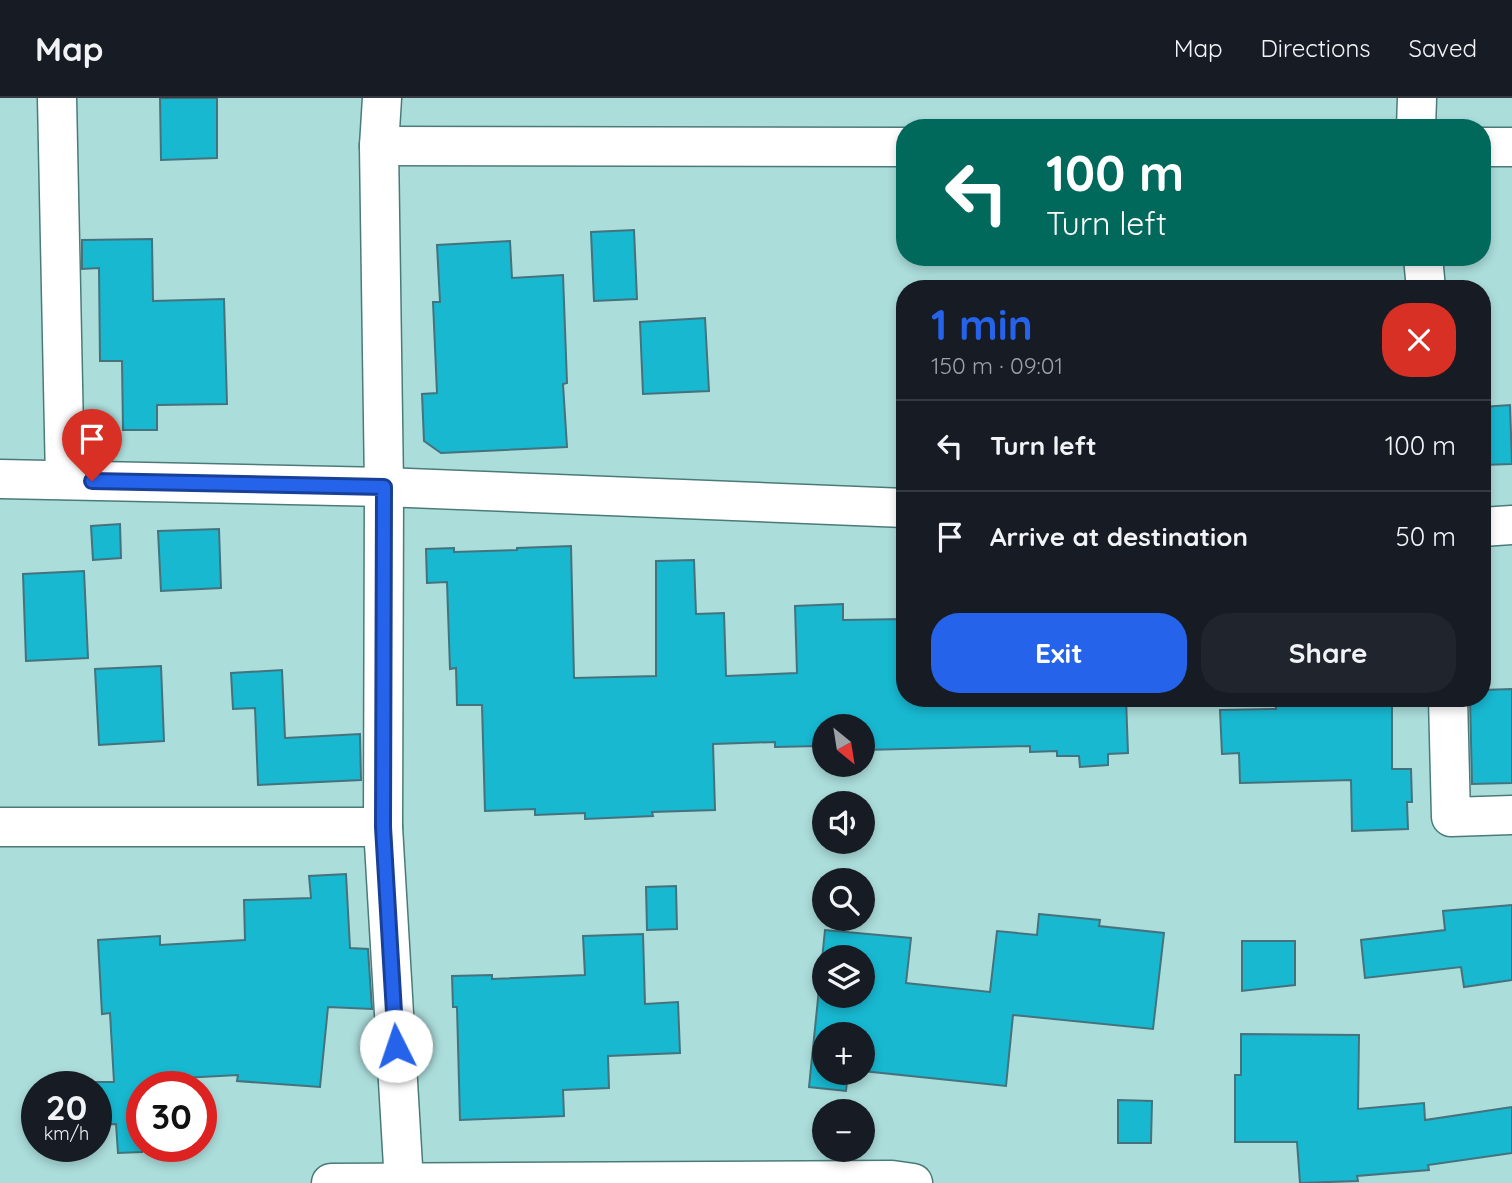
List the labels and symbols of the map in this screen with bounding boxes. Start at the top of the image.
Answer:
pin [62,409,122,481]
north arrow [812,714,875,777]
position arrow [359,1009,433,1083]
speed limit sign: 30 [126,1071,217,1162]

